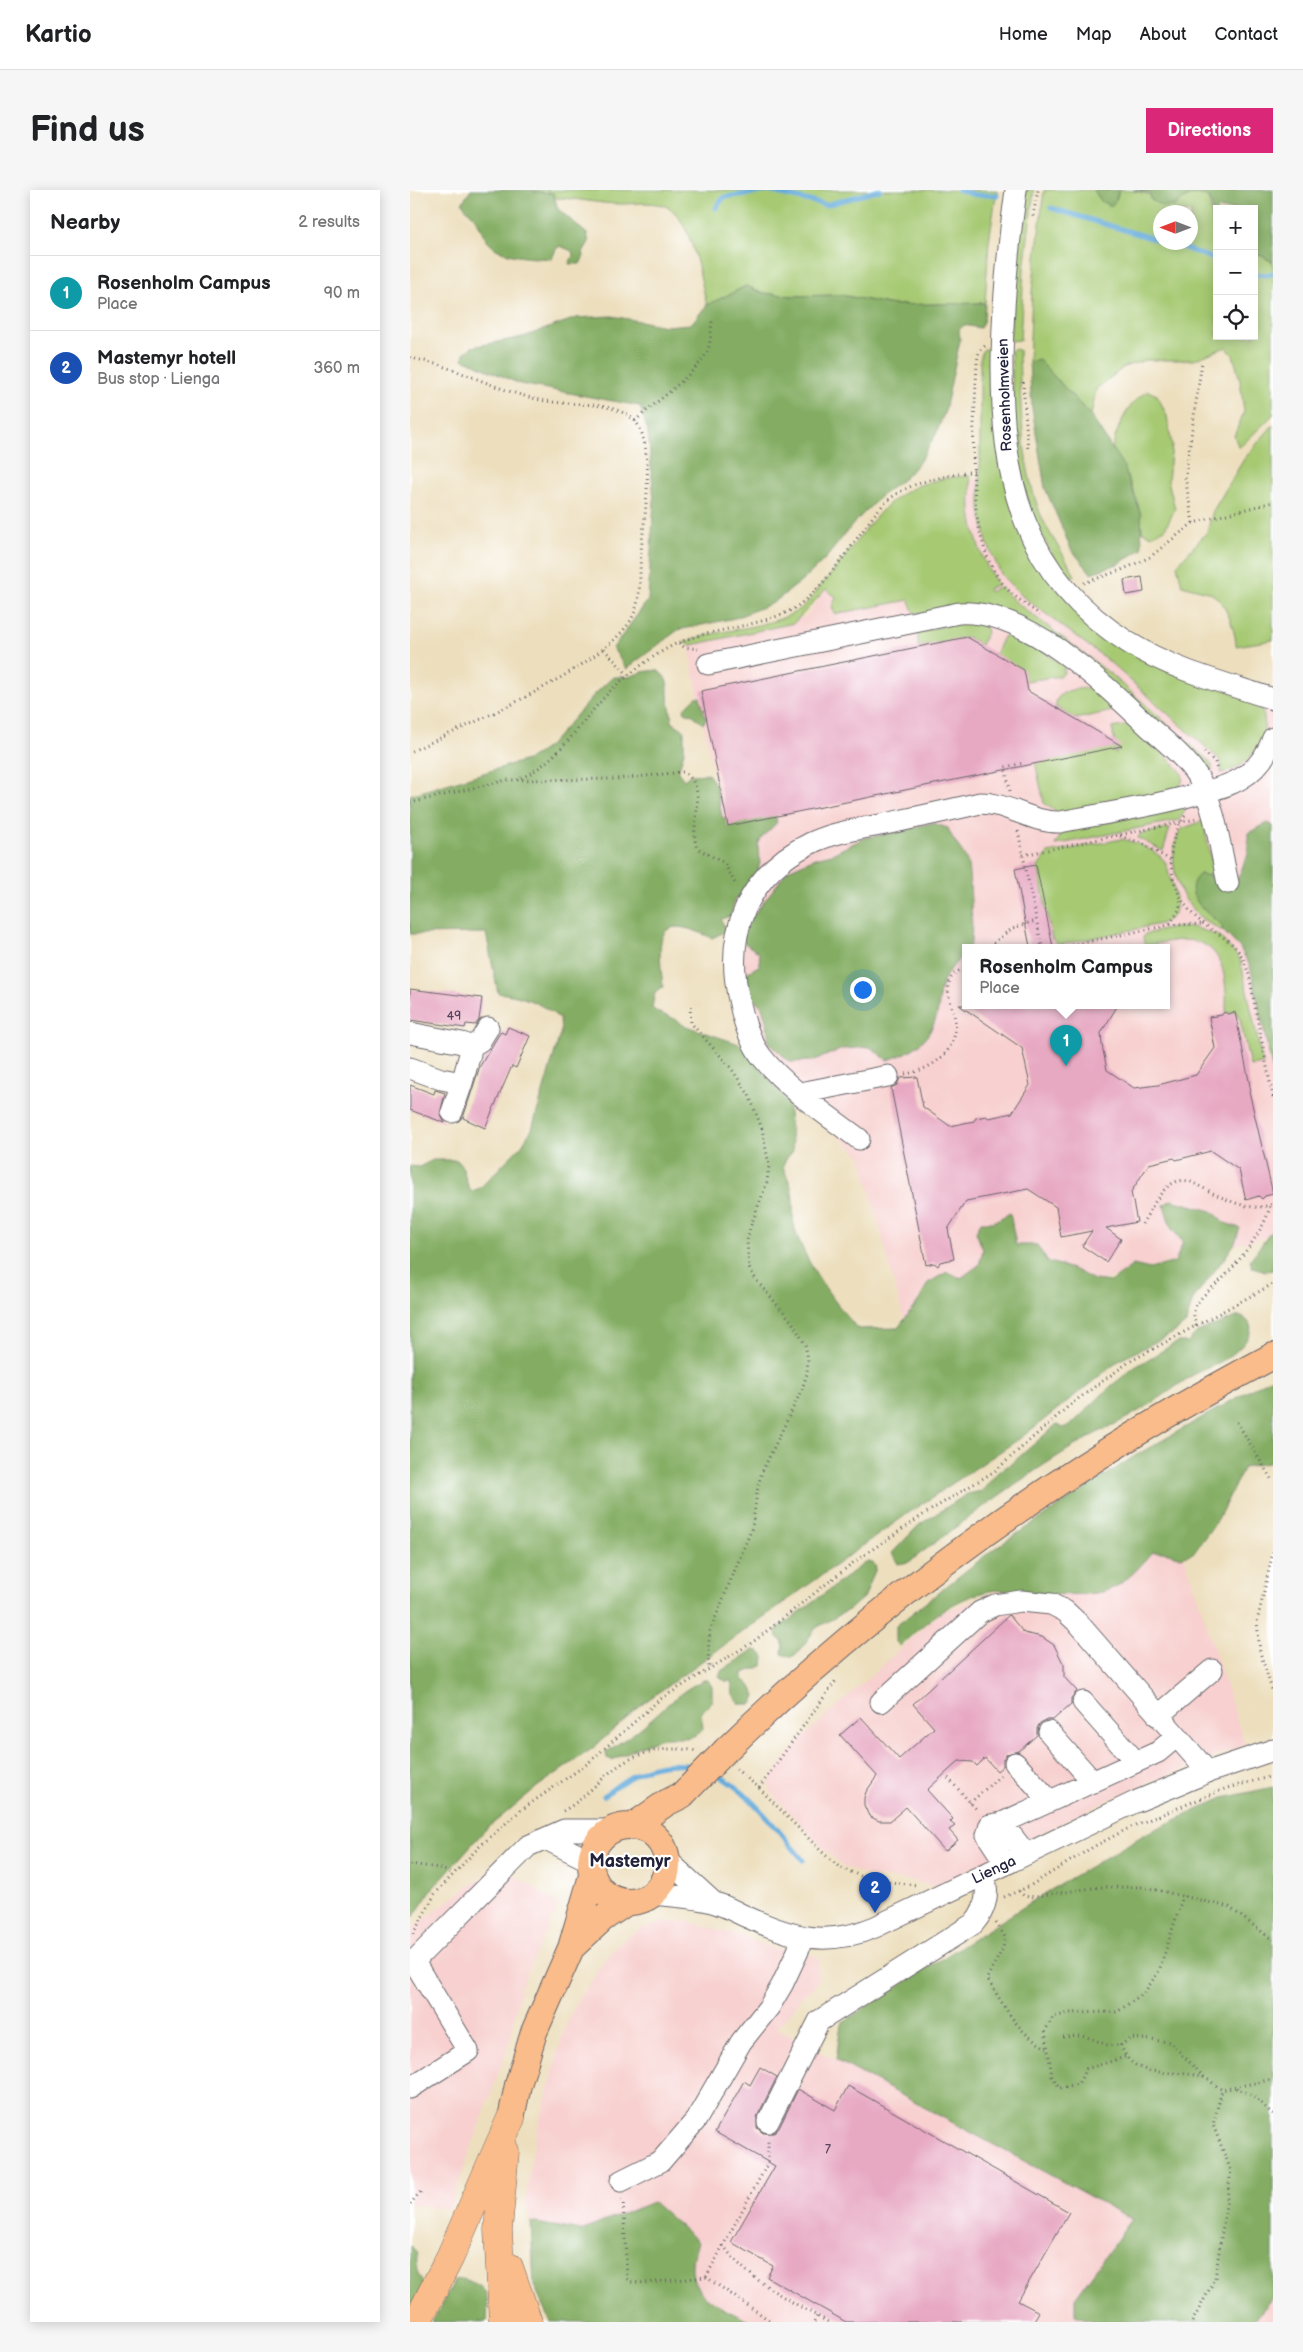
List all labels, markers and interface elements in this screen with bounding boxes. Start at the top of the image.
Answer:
text: Kartio [25,20,92,49]
text: Home [999,24,1048,45]
text: Map [1076,24,1112,45]
text: About [1140,24,1187,45]
text: Contact [1215,24,1278,45]
button: Directions [1146,108,1273,153]
text: Find us [30,109,145,152]
north arrow [1153,205,1198,250]
map controls [1213,205,1258,340]
button: + [1213,205,1258,250]
text: Nearby [50,210,120,235]
text: 2 results [298,213,360,232]
button: − [1213,250,1258,295]
text: Rosenholm Campus [97,272,271,295]
text: 1 [63,284,69,303]
text: 90 m [324,284,360,303]
text: Place [97,295,138,314]
button: locate [1213,295,1258,340]
street label: Rosenholmveien [994,338,1016,452]
text: Mastemyr hotell [97,347,236,370]
text: 2 [61,359,71,378]
text: 360 m [313,359,360,378]
text: Bus stop · Lienga [97,370,220,389]
popup [962,944,1170,1009]
text: Rosenholm Campus [979,956,1153,979]
your location [850,977,876,1003]
text: Place [979,979,1020,998]
house number: 49 [447,1009,461,1024]
pin: 1 [1050,1025,1082,1066]
district label: Mastemyr [589,1851,672,1872]
street label: Lienga [969,1852,1019,1888]
pin: 2 [859,1872,891,1913]
house number: 7 [825,2142,831,2157]

